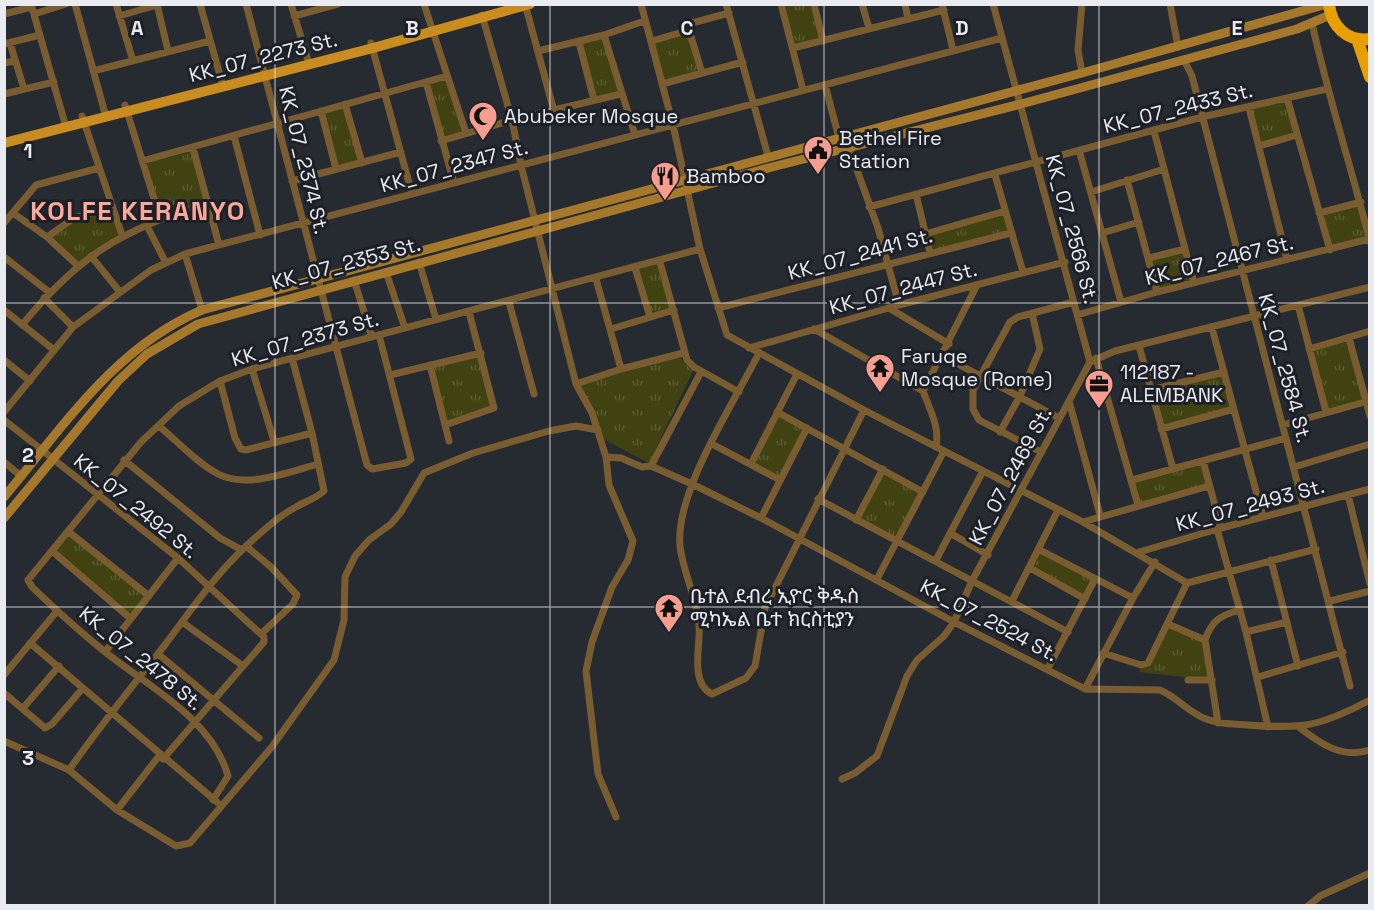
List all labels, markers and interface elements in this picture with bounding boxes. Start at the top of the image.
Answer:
text: A [131,15,144,41]
text: B [405,15,419,41]
text: C [681,15,694,41]
text: D [955,15,969,41]
text: E [1231,15,1243,41]
street label: KK_07_2273 St. [186,26,340,88]
street label: KK_07_2433 St. [1101,77,1255,139]
street label: KK_07_2374 St. [273,83,335,237]
mosque icon: Abubeker Mosque [467,100,499,142]
place label: Abubeker Mosque [504,103,678,129]
place label: Bethel Fire Station [839,125,942,174]
street label: KK_07_2347 St. [377,134,531,198]
public building icon: Bethel Fire Station [802,134,834,176]
text: 1 [23,138,33,164]
street label: KK_07_2566 St. [1040,152,1104,306]
restaurant icon: Bamboo [649,160,681,202]
place label: Bamboo [686,163,766,189]
district label: KOLFE KERANYO [30,194,246,228]
street label: KK_07_2441 St. [785,222,935,286]
street label: KK_07_2467 St. [1142,229,1296,291]
street label: KK_07_2353 St. [269,231,423,295]
street label: KK_07_2447 St. [826,256,980,320]
street label: KK_07_2584 St. [1253,290,1317,446]
street label: KK_07_2373 St. [228,306,382,372]
place label: Faruqe Mosque (Rome) [901,343,1052,392]
temple icon: Faruqe Mosque (Rome) [864,352,896,394]
place label: 112187 - ALEMBANK [1120,359,1223,408]
office icon: 112187 - ALEMBANK [1083,368,1115,410]
street label: KK_07_2469 St. [963,402,1057,550]
text: 2 [22,442,34,468]
street label: KK_07_2492 St. [68,448,204,564]
street label: KK_07_2493 St. [1173,473,1327,537]
street label: KK_07_2524 St. [916,573,1062,667]
place label: ቤተል ደብረ ኢዮር ቅዱስ ሚካኤል ቤተ ክርስቲያን [690,583,859,632]
temple icon: ቤተል ደብረ ኢዮር ቅዱስ ሚካኤል ቤተ ክርስቲያን [653,592,685,634]
street label: KK_07_2478 St. [74,600,208,716]
text: 3 [22,745,34,771]

